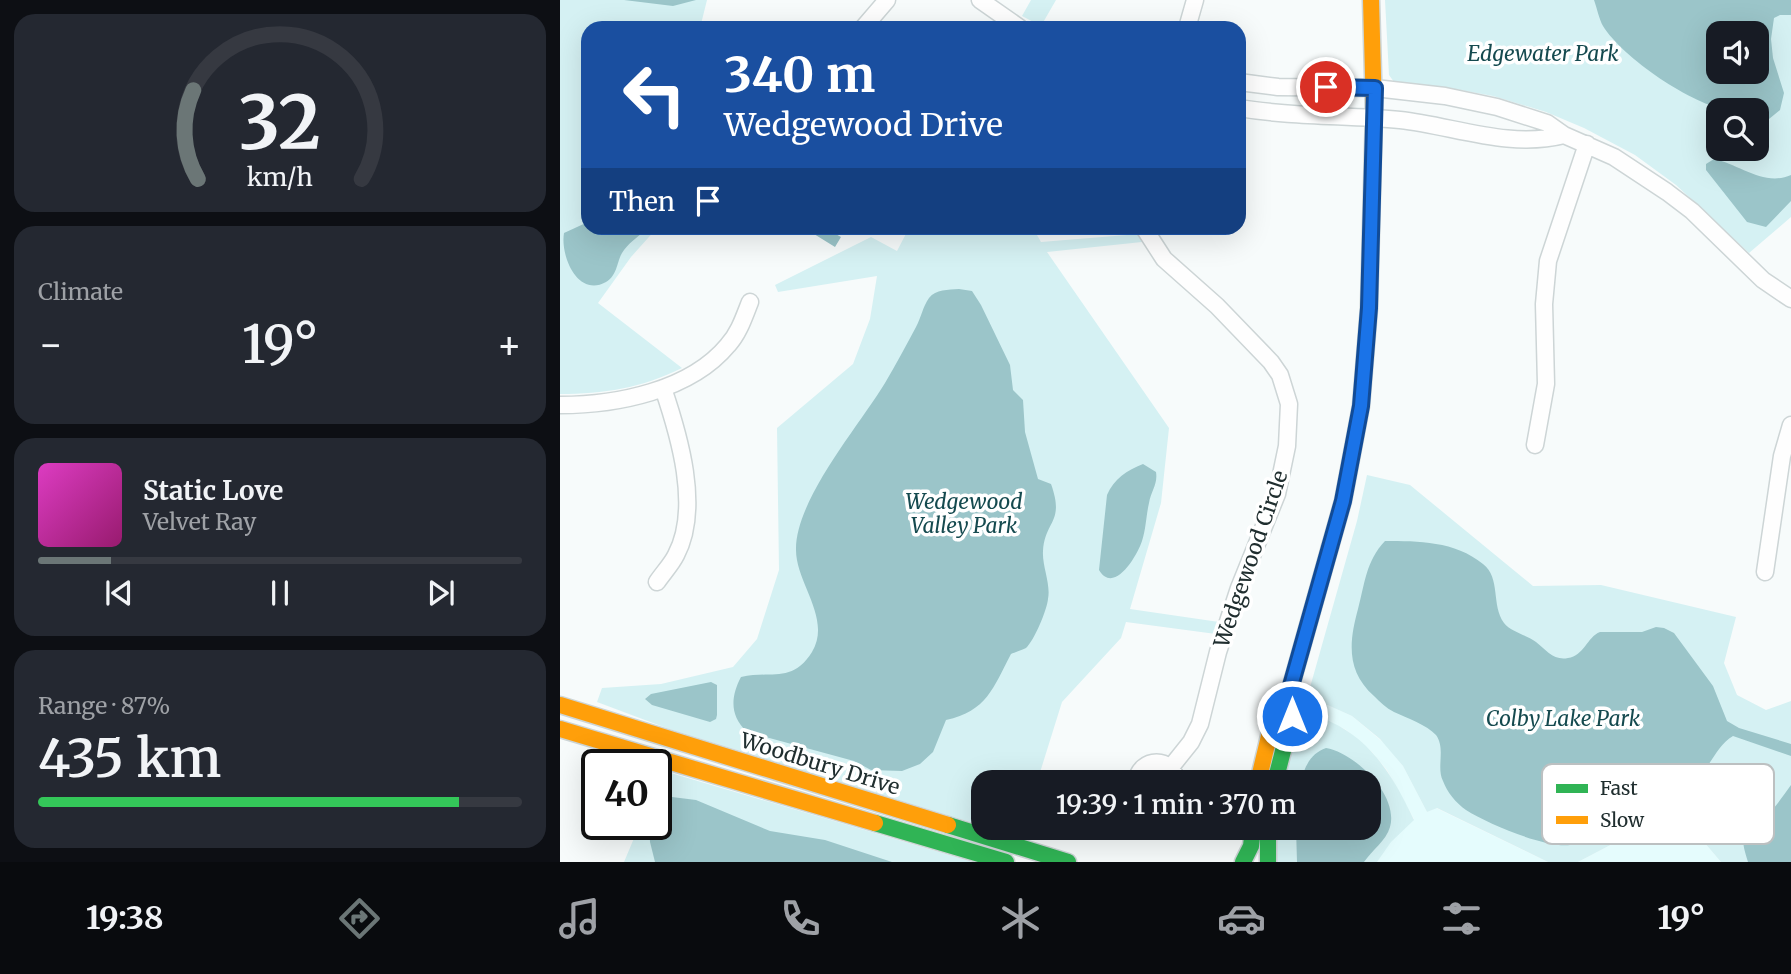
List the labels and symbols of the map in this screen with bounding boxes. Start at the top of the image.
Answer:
park label: Edgewater Park [1467,40,1619,67]
pin [1296,57,1356,117]
street label: Wedgewood Circle [1207,467,1294,652]
park label: Wedgewood Valley Park [905,488,1023,539]
position arrow [1255,679,1329,753]
park label: Colby Lake Park [1486,705,1641,732]
street label: Woodbury Drive [736,726,903,801]
speed limit sign: 40 [581,749,672,840]
legend [1542,764,1774,844]
text: Fast [1600,776,1638,800]
text: Slow [1600,808,1645,832]

